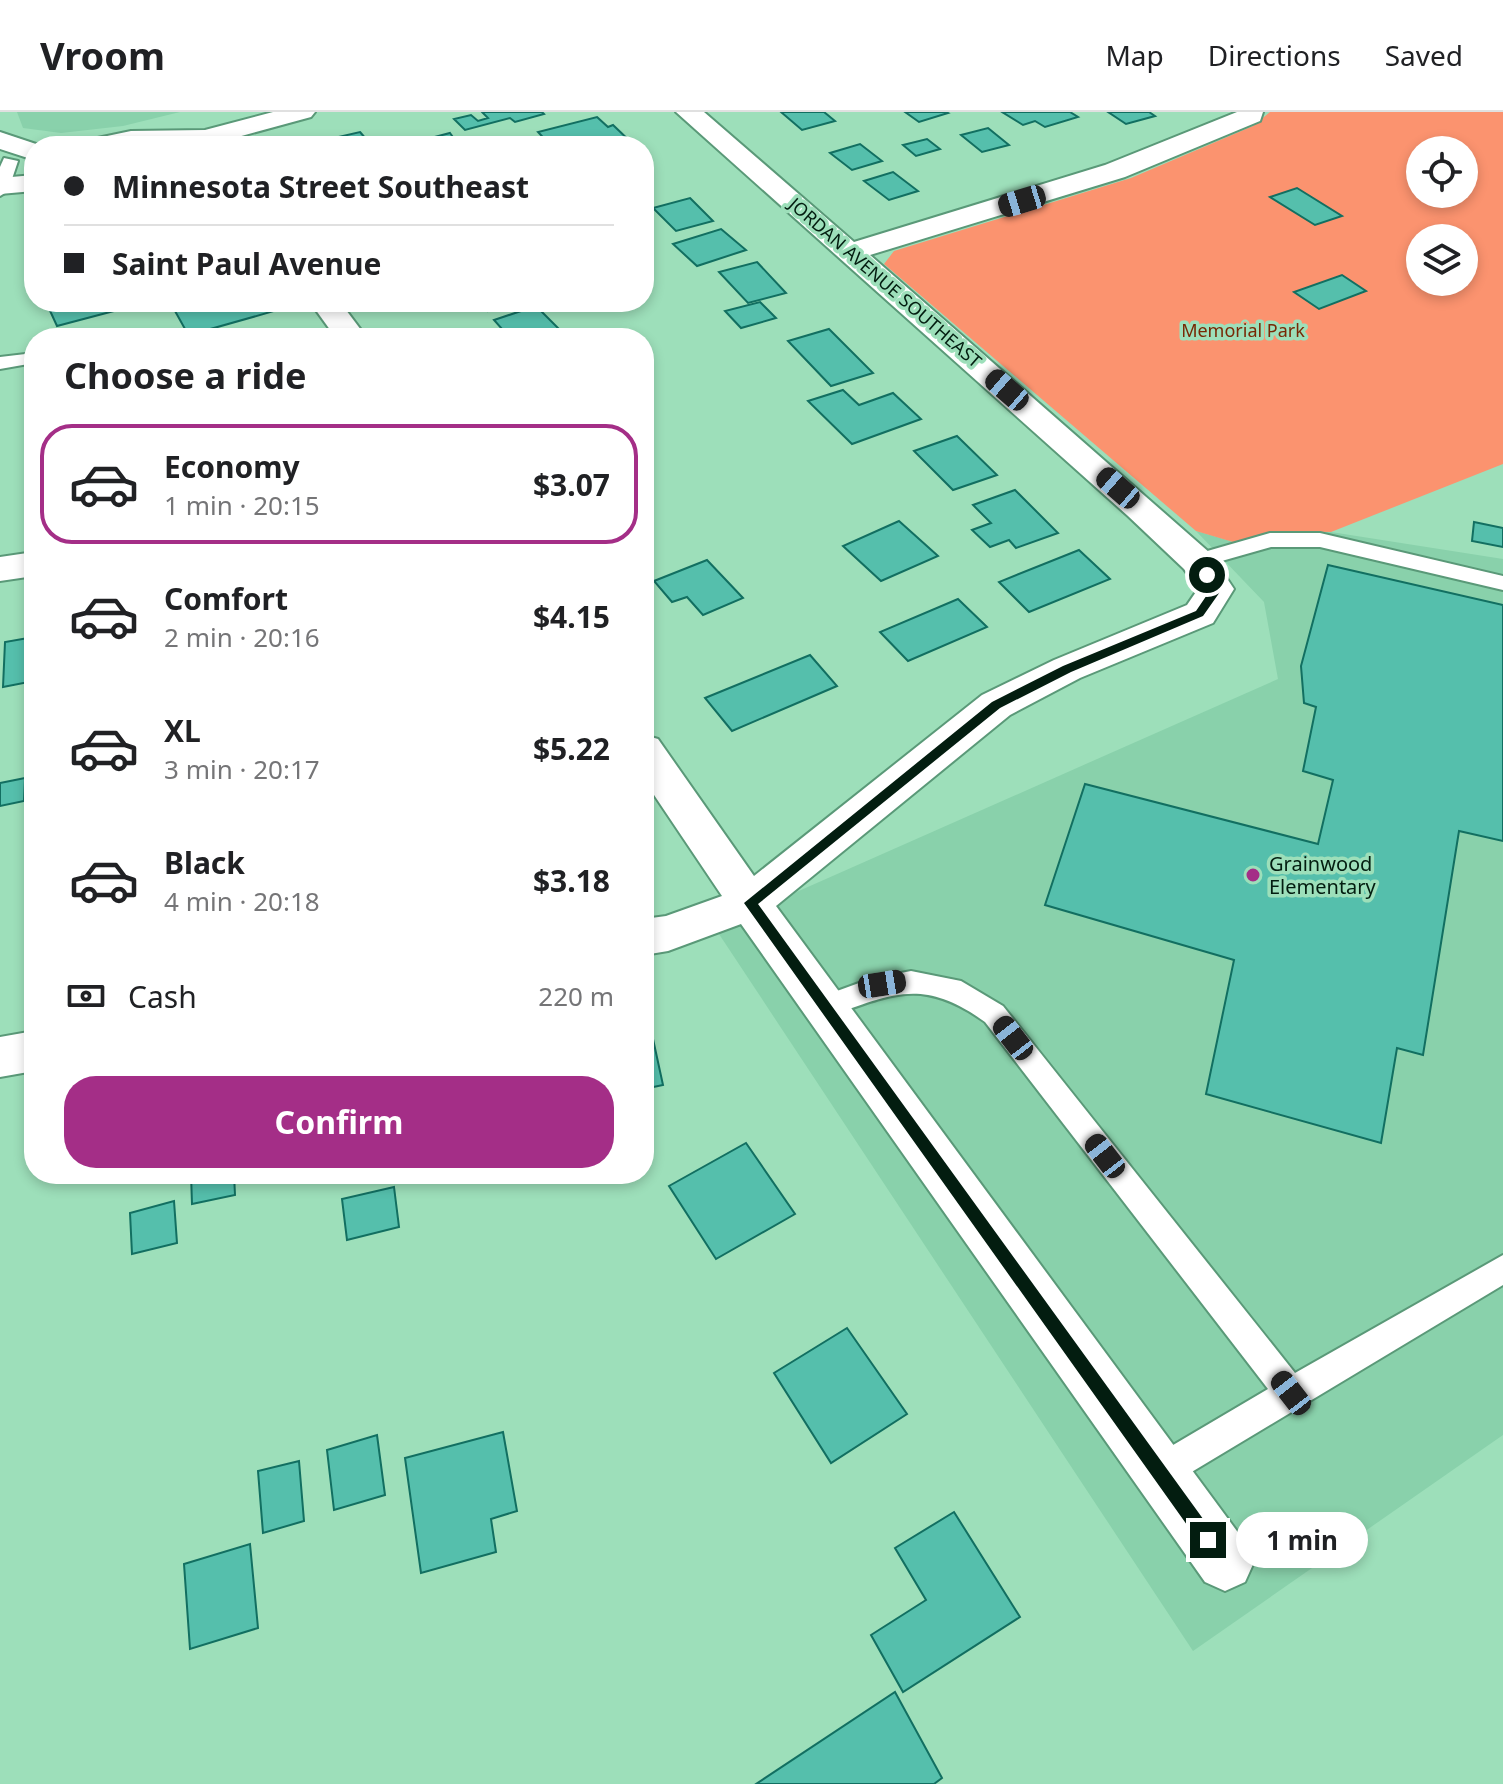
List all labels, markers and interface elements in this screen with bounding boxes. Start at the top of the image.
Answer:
text: Vroom [40,29,165,81]
text: Map [1105,36,1164,74]
text: Directions [1208,36,1341,74]
text: Saved [1385,36,1463,74]
map controls [1406,136,1478,296]
button: locate [1406,136,1478,208]
text: Minnesota Street Southeast [112,166,529,207]
car [996,183,1048,219]
street label: JORDAN AVENUE SOUTHEAST [783,191,987,373]
button: layers [1406,224,1478,296]
text: Saint Paul Avenue [112,243,381,284]
park label: Memorial Park [1181,318,1305,342]
text: Choose a ride [64,351,306,400]
car [981,365,1033,415]
text: Economy [164,446,300,487]
icon: car [68,448,140,520]
car [1092,463,1144,513]
text: $3.07 [533,464,610,505]
text: 1 min · 20:15 [164,487,320,523]
route start [1189,557,1225,593]
text: Comfort [164,578,288,619]
icon: car [68,580,140,652]
text: $4.15 [533,596,610,637]
text: 2 min · 20:16 [164,619,320,655]
text: XL [164,710,201,751]
icon: car [68,712,140,784]
text: $5.22 [533,728,610,769]
text: 3 min · 20:17 [164,751,320,787]
text: Black [164,842,245,883]
icon: car [68,844,140,916]
place label: Grainwood Elementary [1269,850,1377,900]
text: $3.18 [533,860,610,901]
marker: Grainwood Elementary [1244,866,1262,884]
text: 4 min · 20:18 [164,883,320,919]
car [856,968,908,1000]
icon: cash [64,974,108,1018]
text: Cash [128,976,197,1017]
text: 220 m [538,978,614,1014]
car [989,1012,1037,1064]
button: Confirm [64,1076,614,1168]
car [1081,1130,1129,1182]
car [1267,1367,1315,1419]
callout: 1 min [1236,1512,1368,1568]
route end [1190,1522,1226,1558]
text: 1 min [1266,1522,1338,1558]

